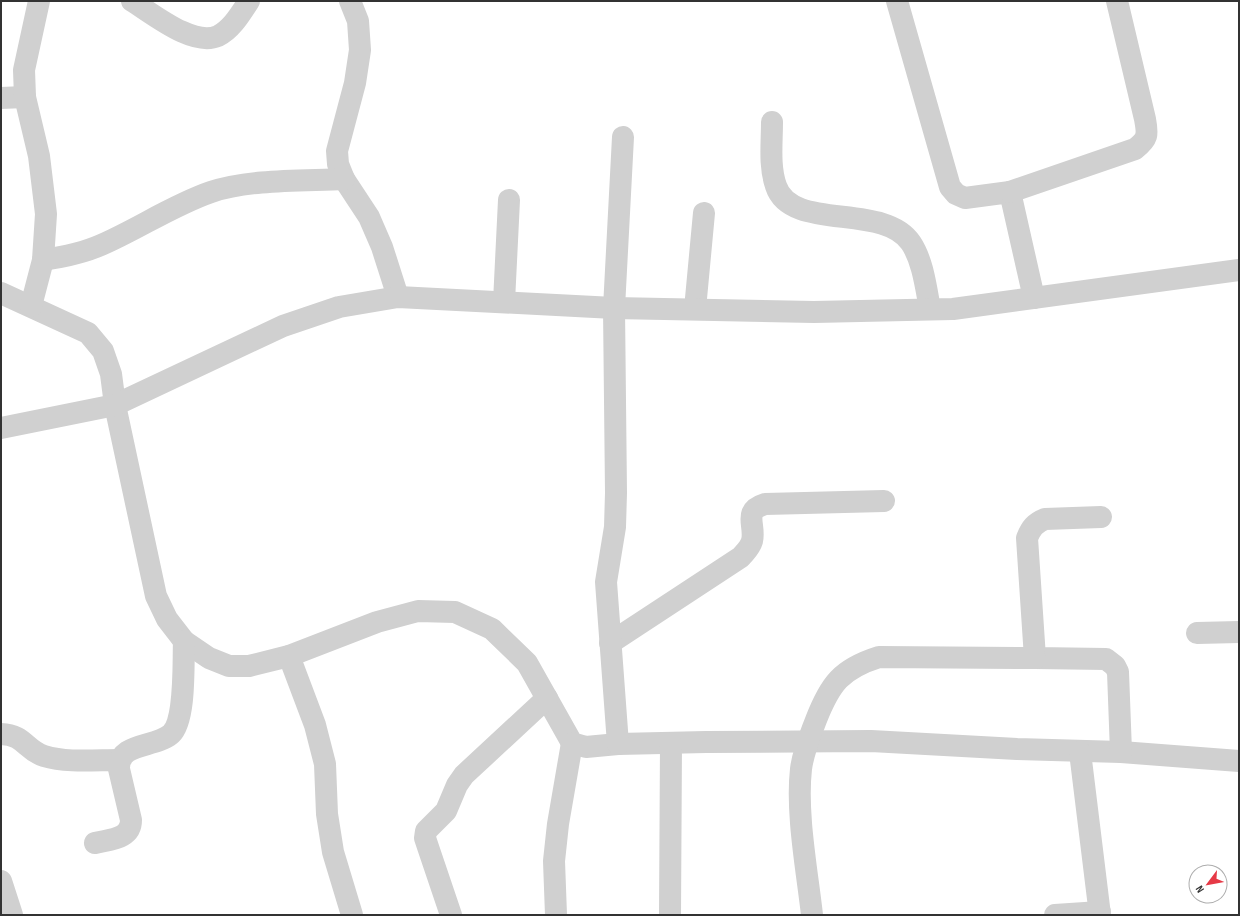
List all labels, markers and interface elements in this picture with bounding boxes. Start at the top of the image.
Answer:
north arrow [1188,864,1228,904]
text: N [1193,883,1207,895]

